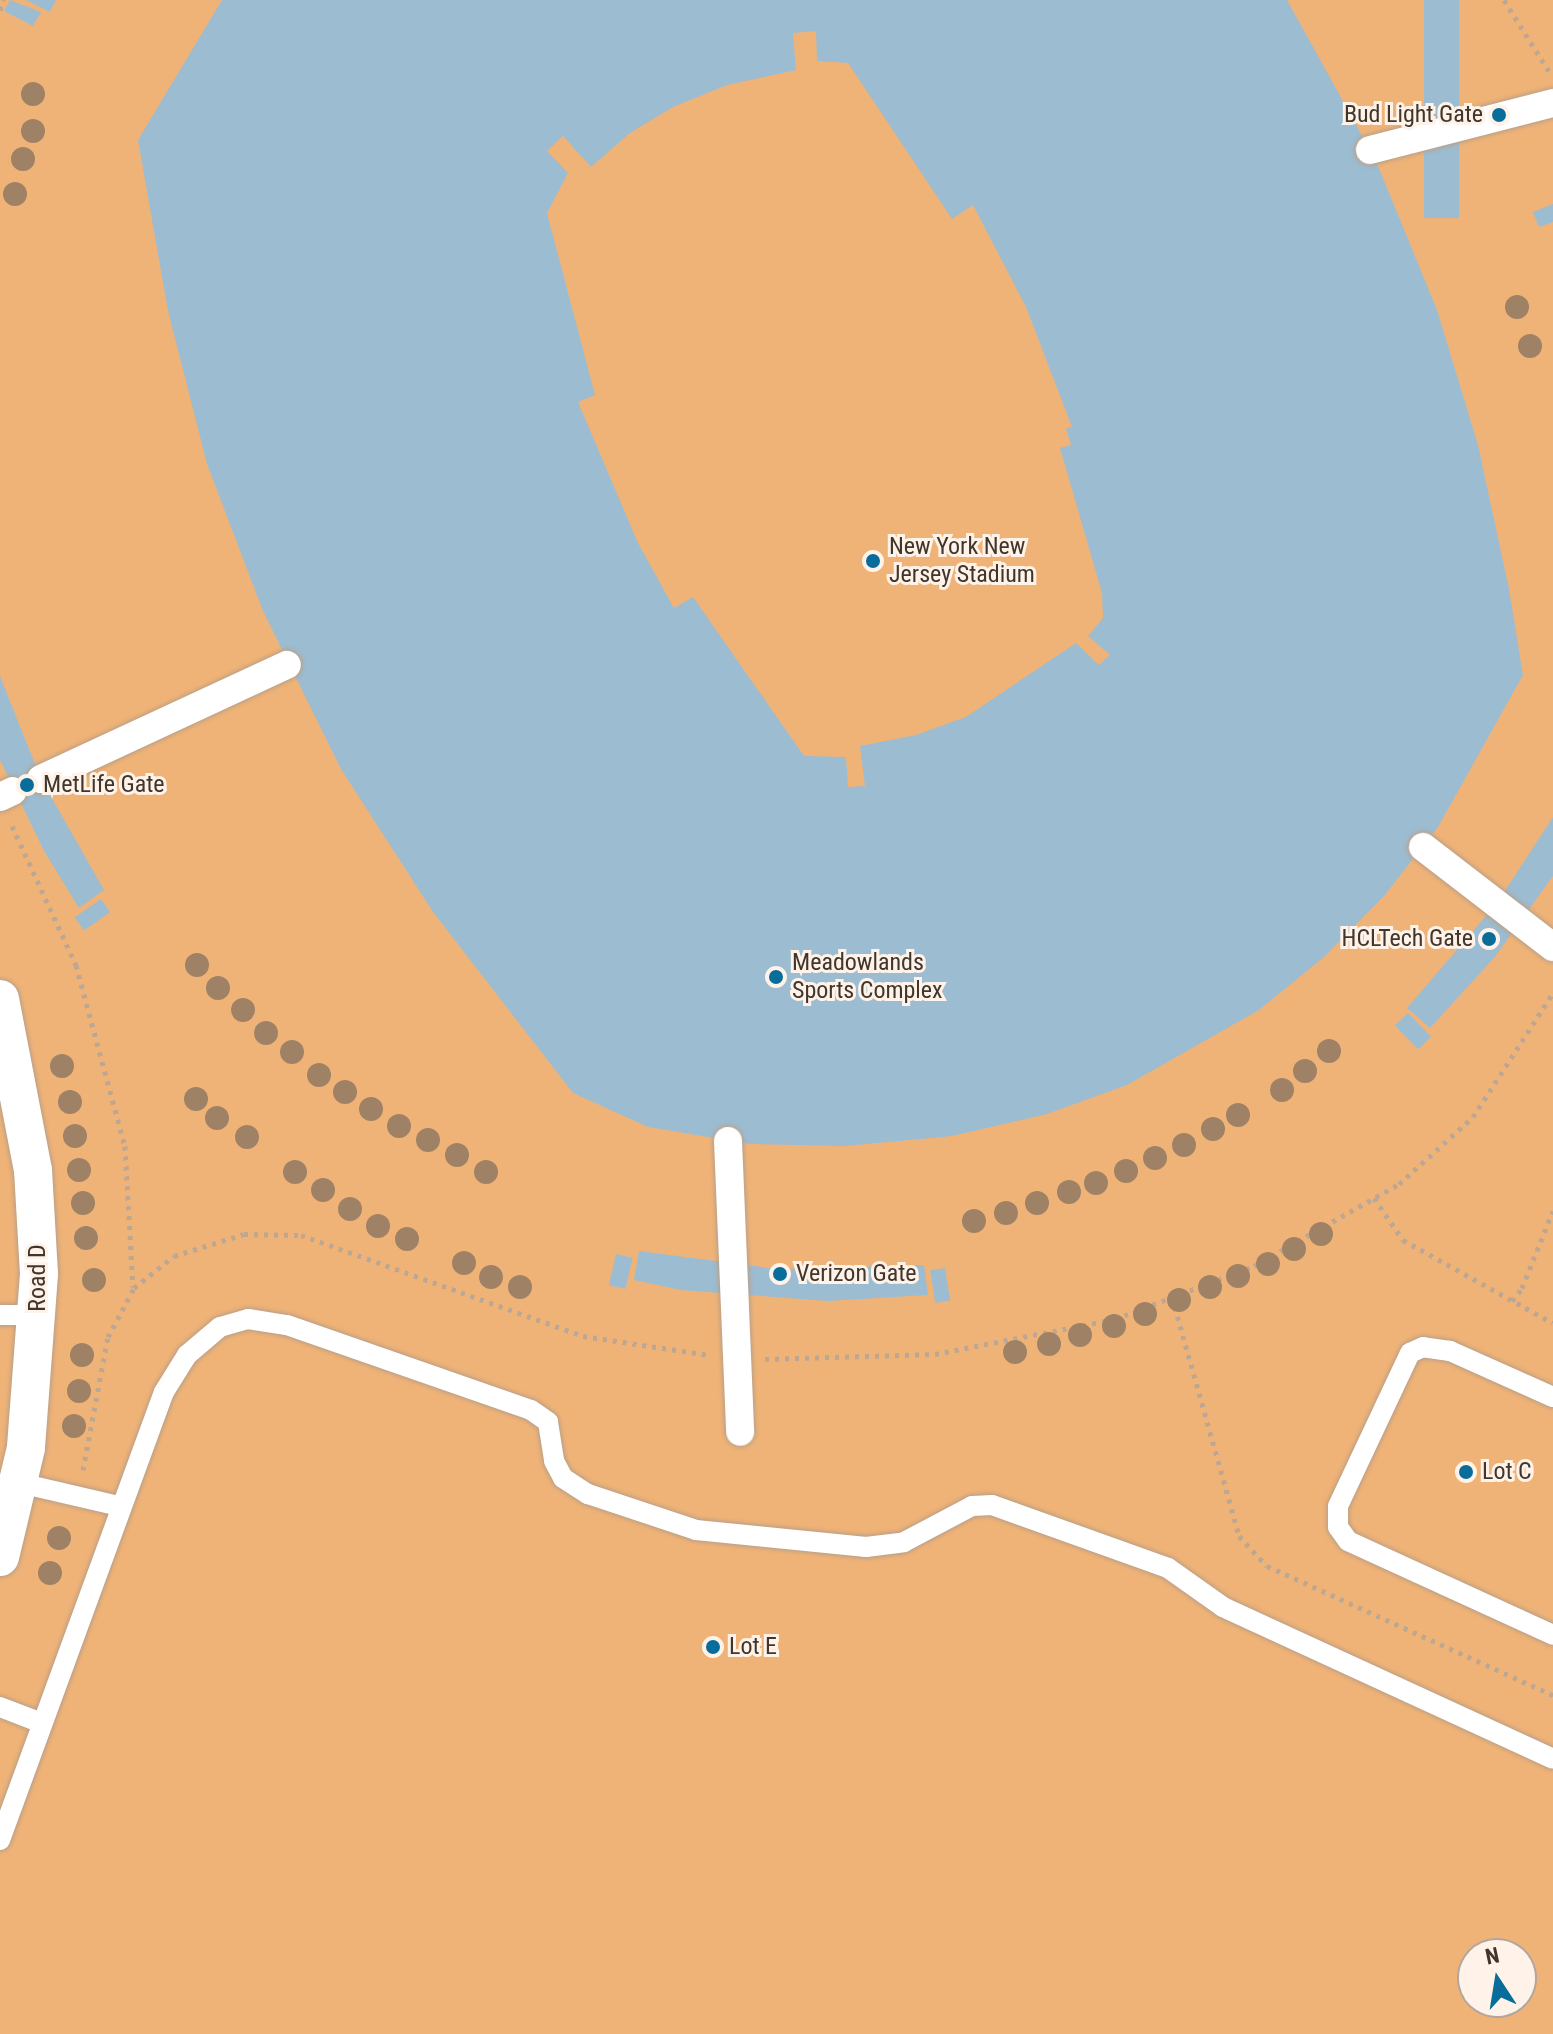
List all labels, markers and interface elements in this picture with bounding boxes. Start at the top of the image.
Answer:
place label: Bud Light Gate [1344,101,1483,129]
marker: Bud Light Gate [1490,106,1508,124]
place label: New York New Jersey Stadium [889,533,1035,589]
marker: New York New Jersey Stadium [864,552,882,570]
place label: MetLife Gate [43,771,164,799]
marker: MetLife Gate [18,776,36,794]
place label: HCLTech Gate [1342,925,1473,953]
marker: HCLTech Gate [1480,930,1498,948]
place label: Meadowlands Sports Complex [792,949,943,1005]
marker: Meadowlands Sports Complex [767,968,785,986]
street label: Road D [24,1244,52,1312]
place label: Verizon Gate [796,1260,917,1288]
marker: Verizon Gate [771,1265,789,1283]
place label: Lot C [1482,1458,1532,1486]
marker: Lot C [1457,1463,1475,1481]
place label: Lot E [729,1633,777,1661]
marker: Lot E [704,1638,722,1656]
north arrow [1457,1938,1537,2018]
text: N [1483,1942,1502,1970]

